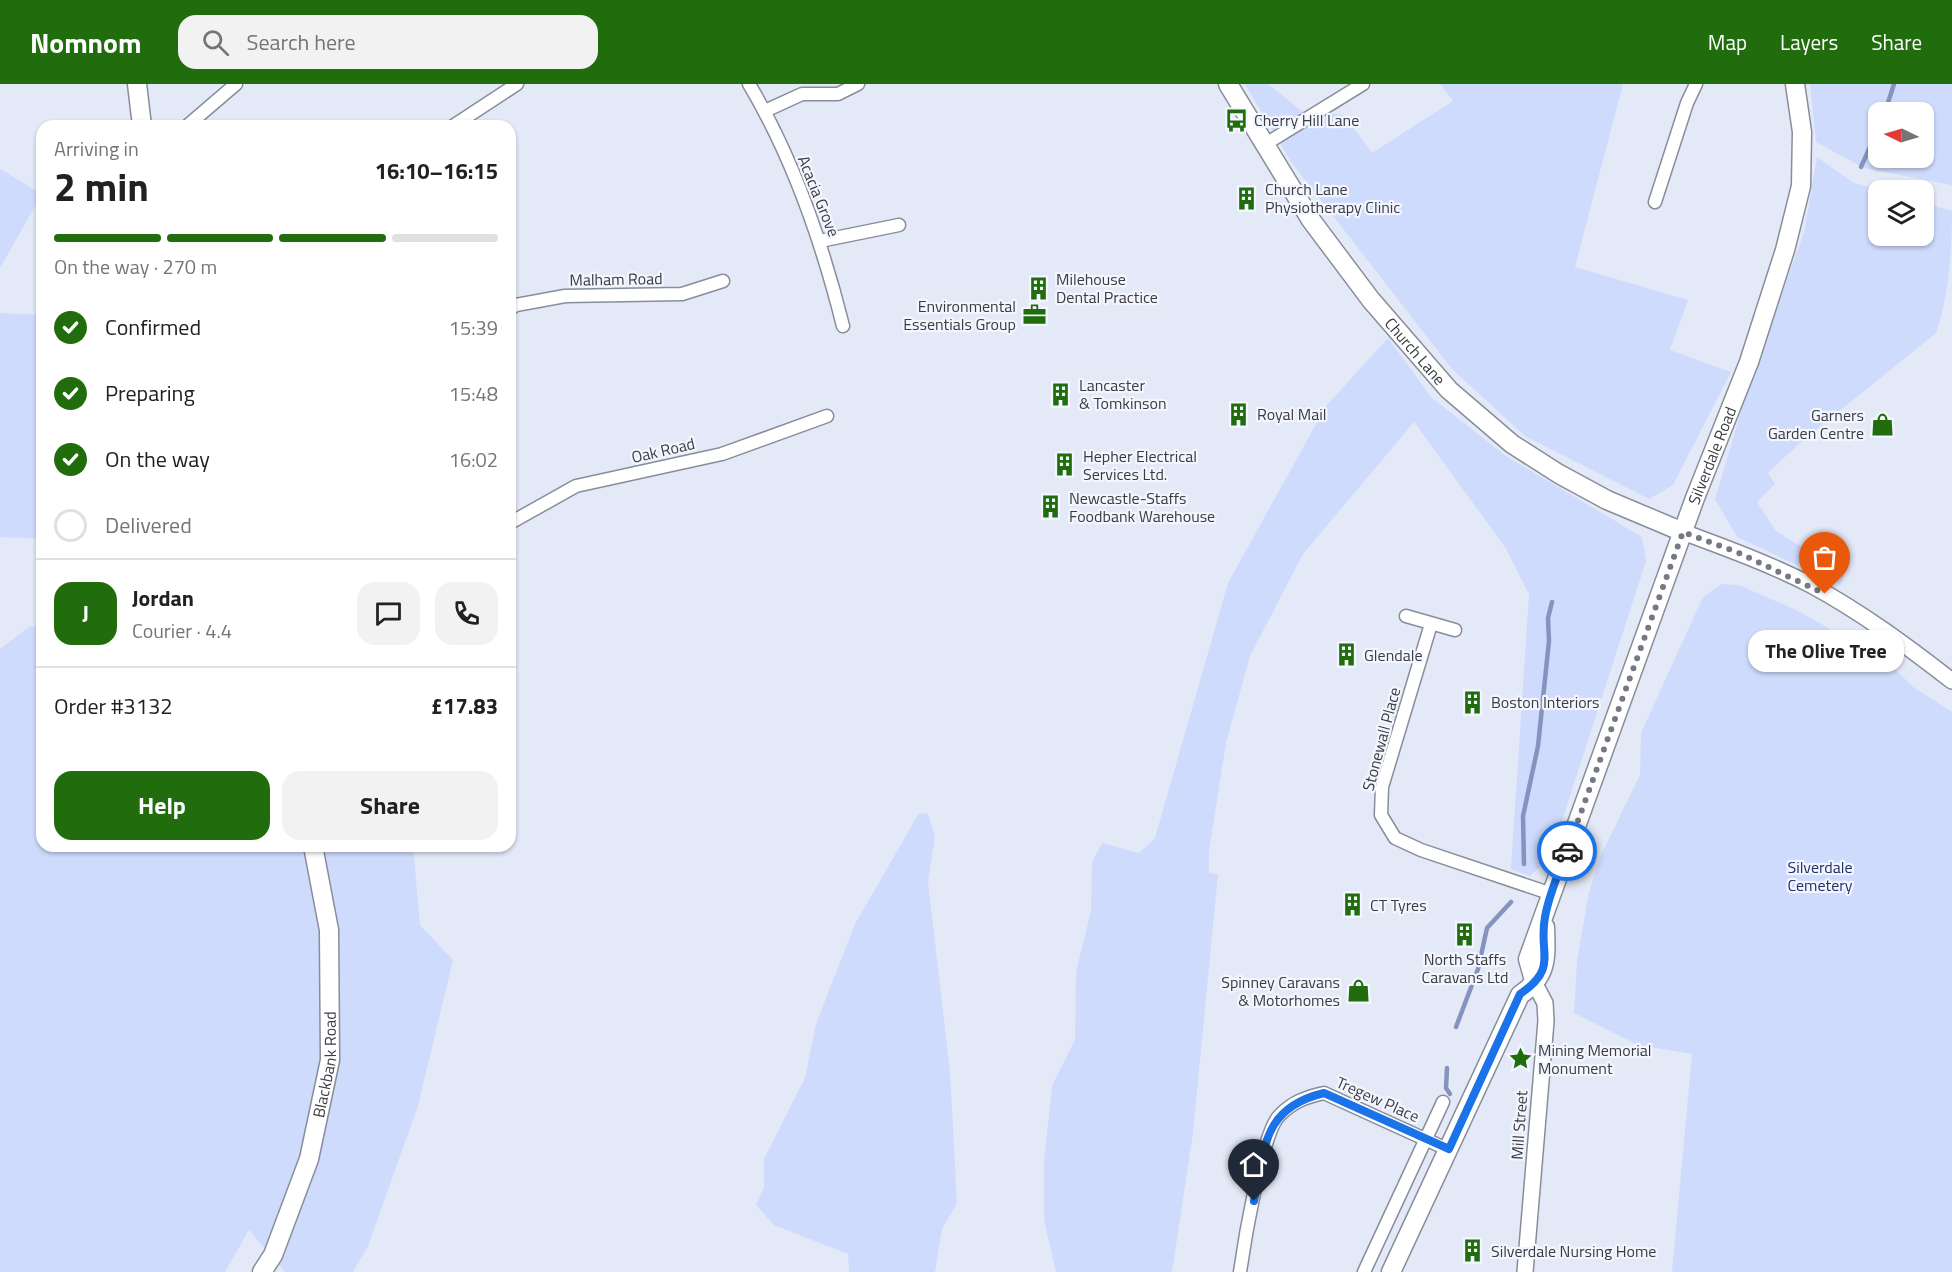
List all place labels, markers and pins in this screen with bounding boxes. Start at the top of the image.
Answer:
bus stop icon: Cherry Hill Lane [1223,107,1249,133]
place label: Cherry Hill Lane [1254,108,1359,132]
place label: Church Lane Physiotherapy Clinic [1265,177,1400,219]
building icon: Church Lane Physiotherapy Clinic [1234,185,1260,211]
place label: Milehouse Dental Practice [1056,267,1158,309]
building icon: Milehouse Dental Practice [1025,275,1051,301]
place label: Environmental Essentials Group [903,294,1016,336]
office icon: Environmental Essentials Group [1021,302,1047,328]
place label: Lancaster & Tomkinson [1079,373,1167,415]
building icon: Lancaster & Tomkinson [1048,381,1074,407]
building icon: Royal Mail [1226,401,1252,427]
place label: Royal Mail [1257,402,1326,426]
place label: Garners Garden Centre [1768,403,1864,445]
shop icon: Garners Garden Centre [1869,411,1895,437]
place label: Hepher Electrical Services Ltd. [1083,444,1197,486]
building icon: Hepher Electrical Services Ltd. [1052,452,1078,478]
place label: Newcastle-Staffs Foodbank Warehouse [1069,486,1215,528]
building icon: Newcastle-Staffs Foodbank Warehouse [1038,494,1064,520]
pin [1799,532,1850,594]
callout: The Olive Tree [1747,630,1903,672]
building icon: Glendale [1333,642,1359,668]
place label: Glendale [1364,643,1422,667]
building icon: Boston Interiors [1460,689,1486,715]
place label: Boston Interiors [1491,690,1600,714]
building icon: CT Tyres [1339,892,1365,918]
place label: CT Tyres [1370,893,1427,917]
building icon: North Staffs Caravans Ltd [1452,921,1478,947]
place label: North Staffs Caravans Ltd [1422,947,1508,989]
place label: Spinney Caravans & Motorhomes [1221,970,1340,1012]
shop icon: Spinney Caravans & Motorhomes [1345,978,1371,1004]
place label: Mining Memorial Monument [1538,1038,1651,1080]
place icon: Mining Memorial Monument [1507,1046,1533,1072]
pin [1228,1139,1279,1201]
building icon: Silverdale Nursing Home [1460,1238,1486,1264]
place label: Silverdale Nursing Home [1491,1239,1656,1263]

